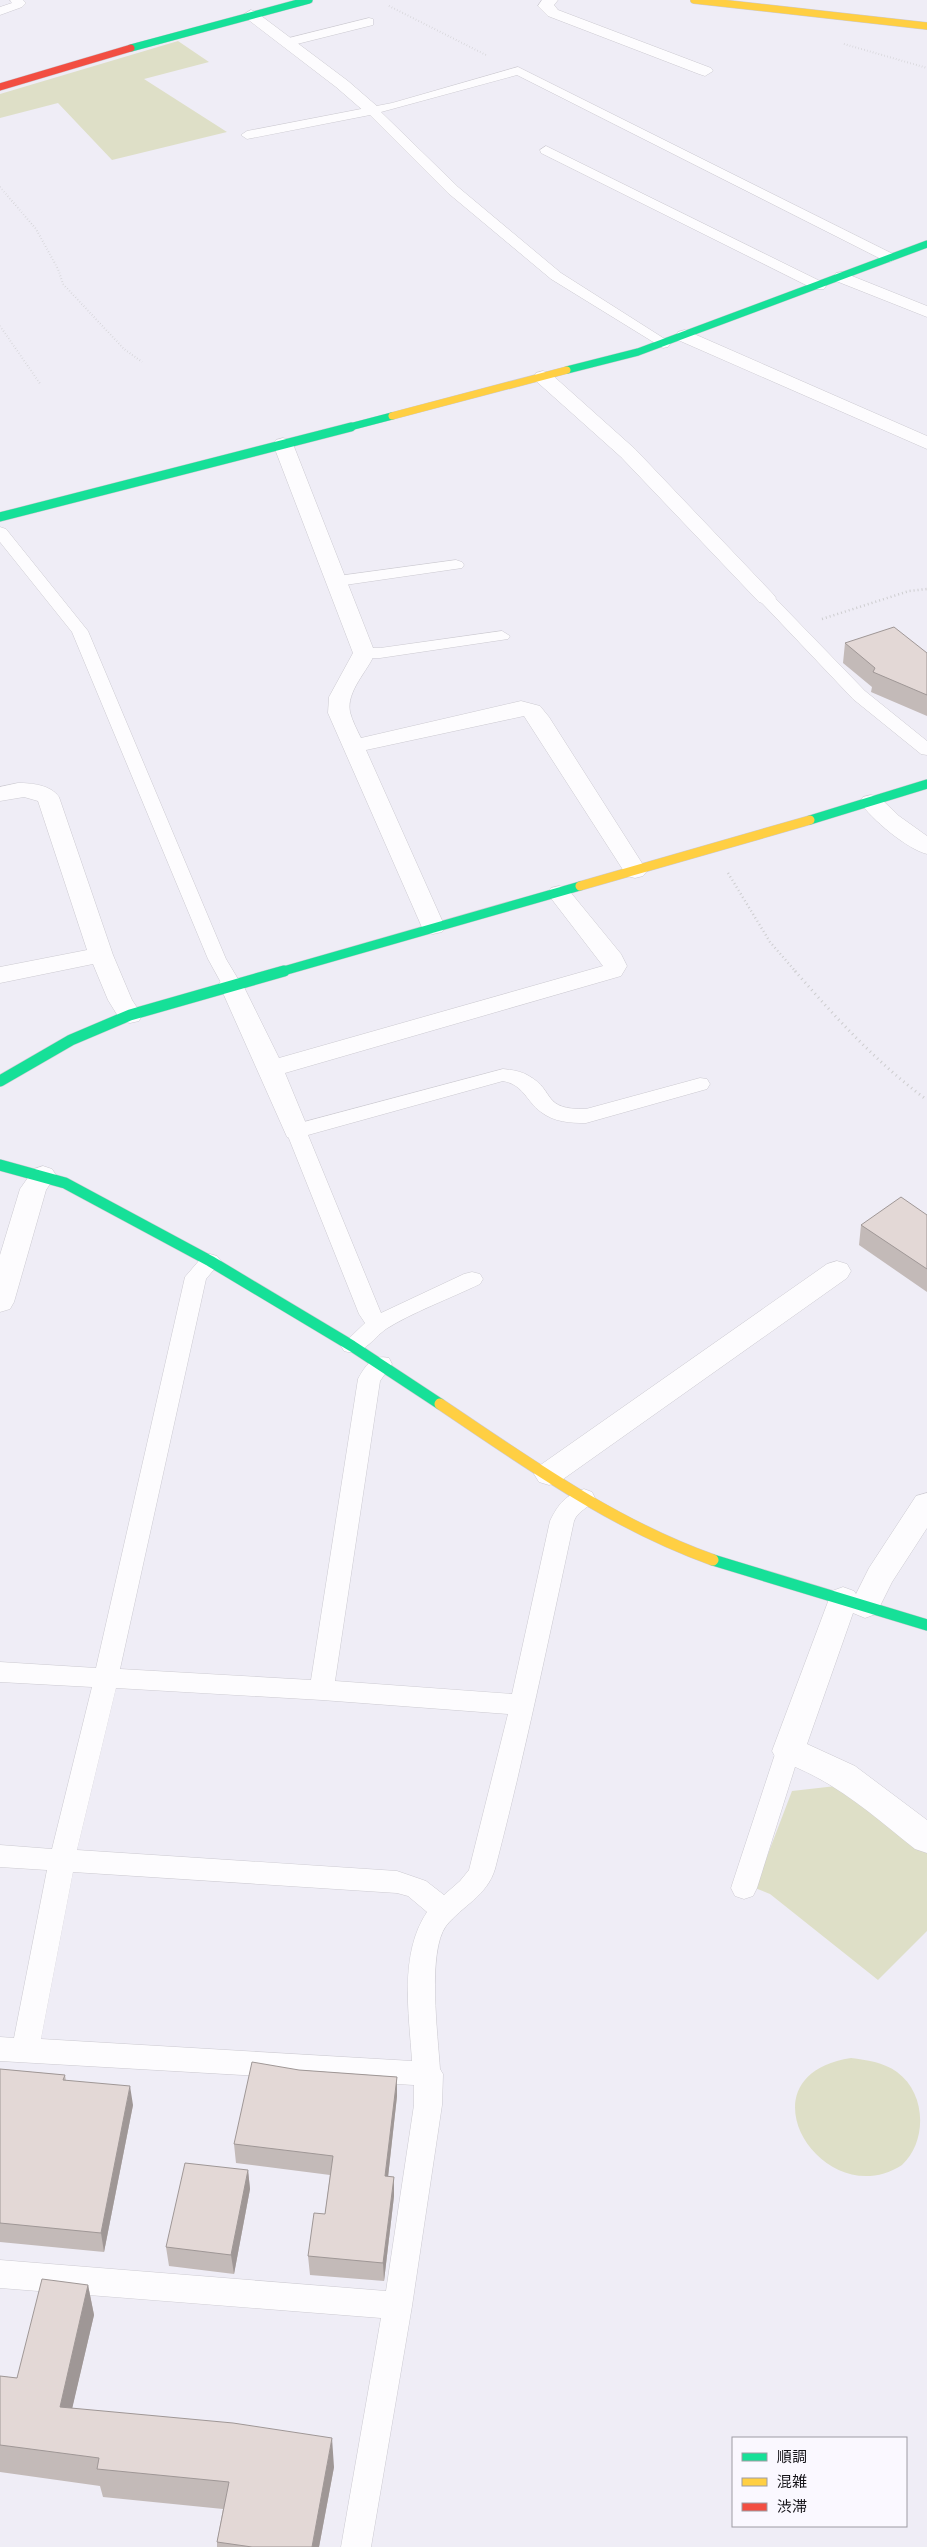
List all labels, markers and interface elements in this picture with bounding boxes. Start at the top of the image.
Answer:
legend [732,2437,907,2527]
text: 順調 [777,2447,807,2466]
text: 混雑 [777,2472,807,2491]
text: 渋滞 [777,2497,807,2516]

